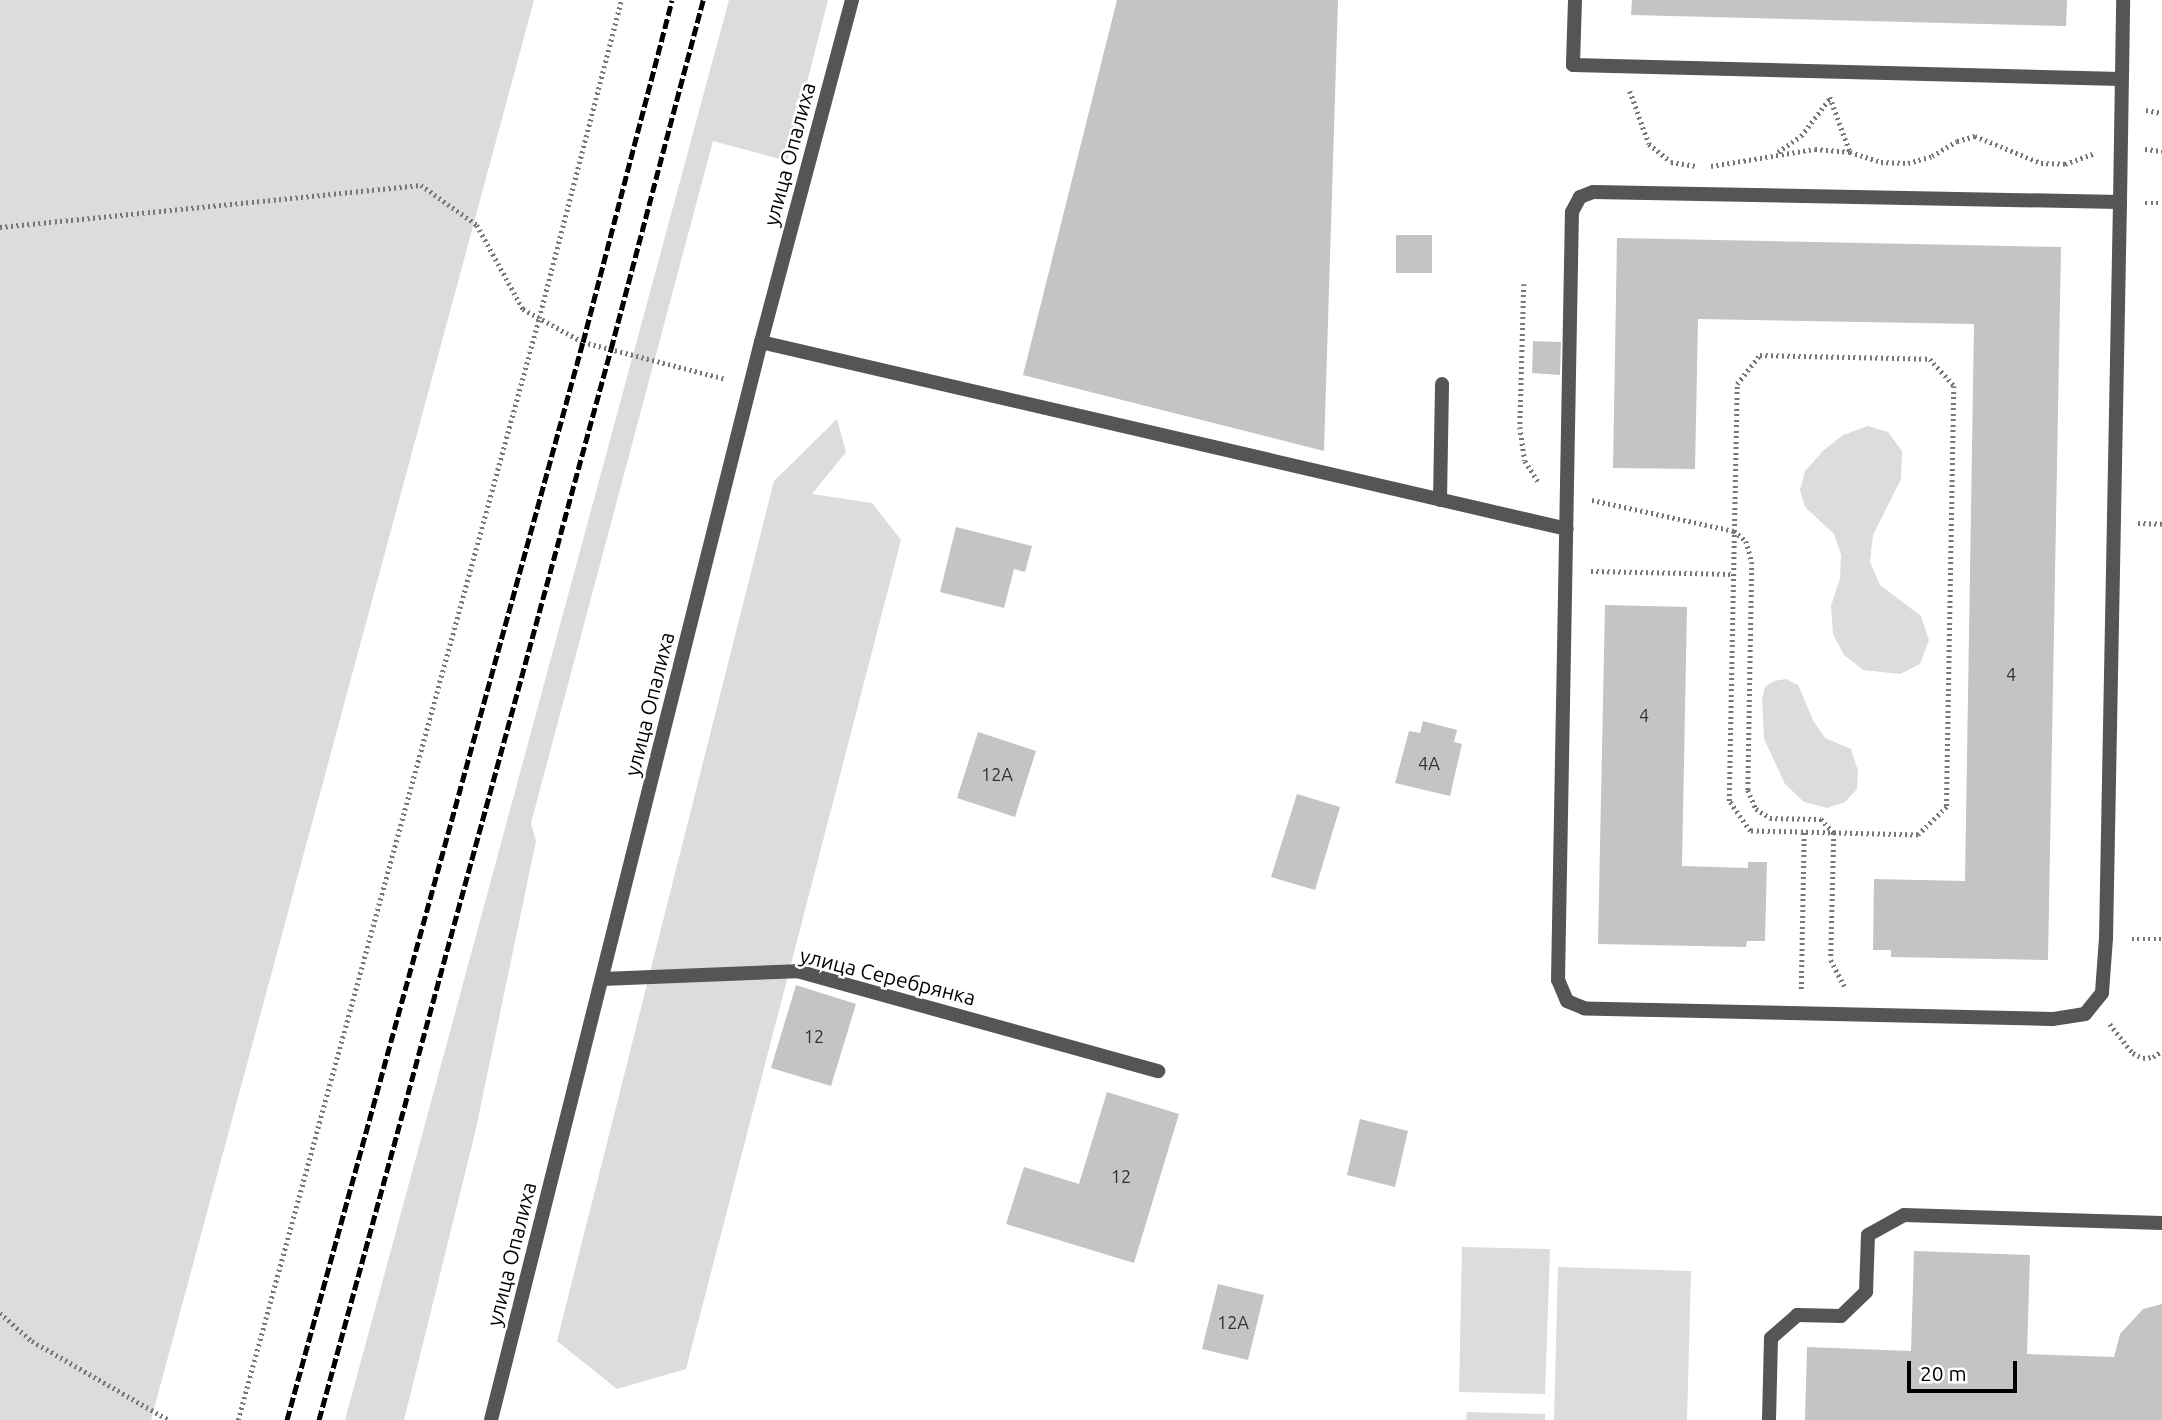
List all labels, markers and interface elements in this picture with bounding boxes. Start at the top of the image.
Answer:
street label: улица Опалиха [758,79,820,229]
street label: улица Опалиха [619,629,679,779]
house number: 4 [2006,663,2016,685]
house number: 4 [1639,704,1649,726]
house number: 4А [1418,752,1440,774]
house number: 12А [981,763,1013,785]
street label: улица Серебрянка [797,942,979,1010]
house number: 12 [804,1025,824,1047]
house number: 12 [1111,1165,1131,1187]
street label: улица Опалиха [481,1179,541,1329]
house number: 12А [1217,1311,1249,1333]
scale bar [1910,1346,2020,1390]
text: 20 m [1920,1361,1967,1385]

